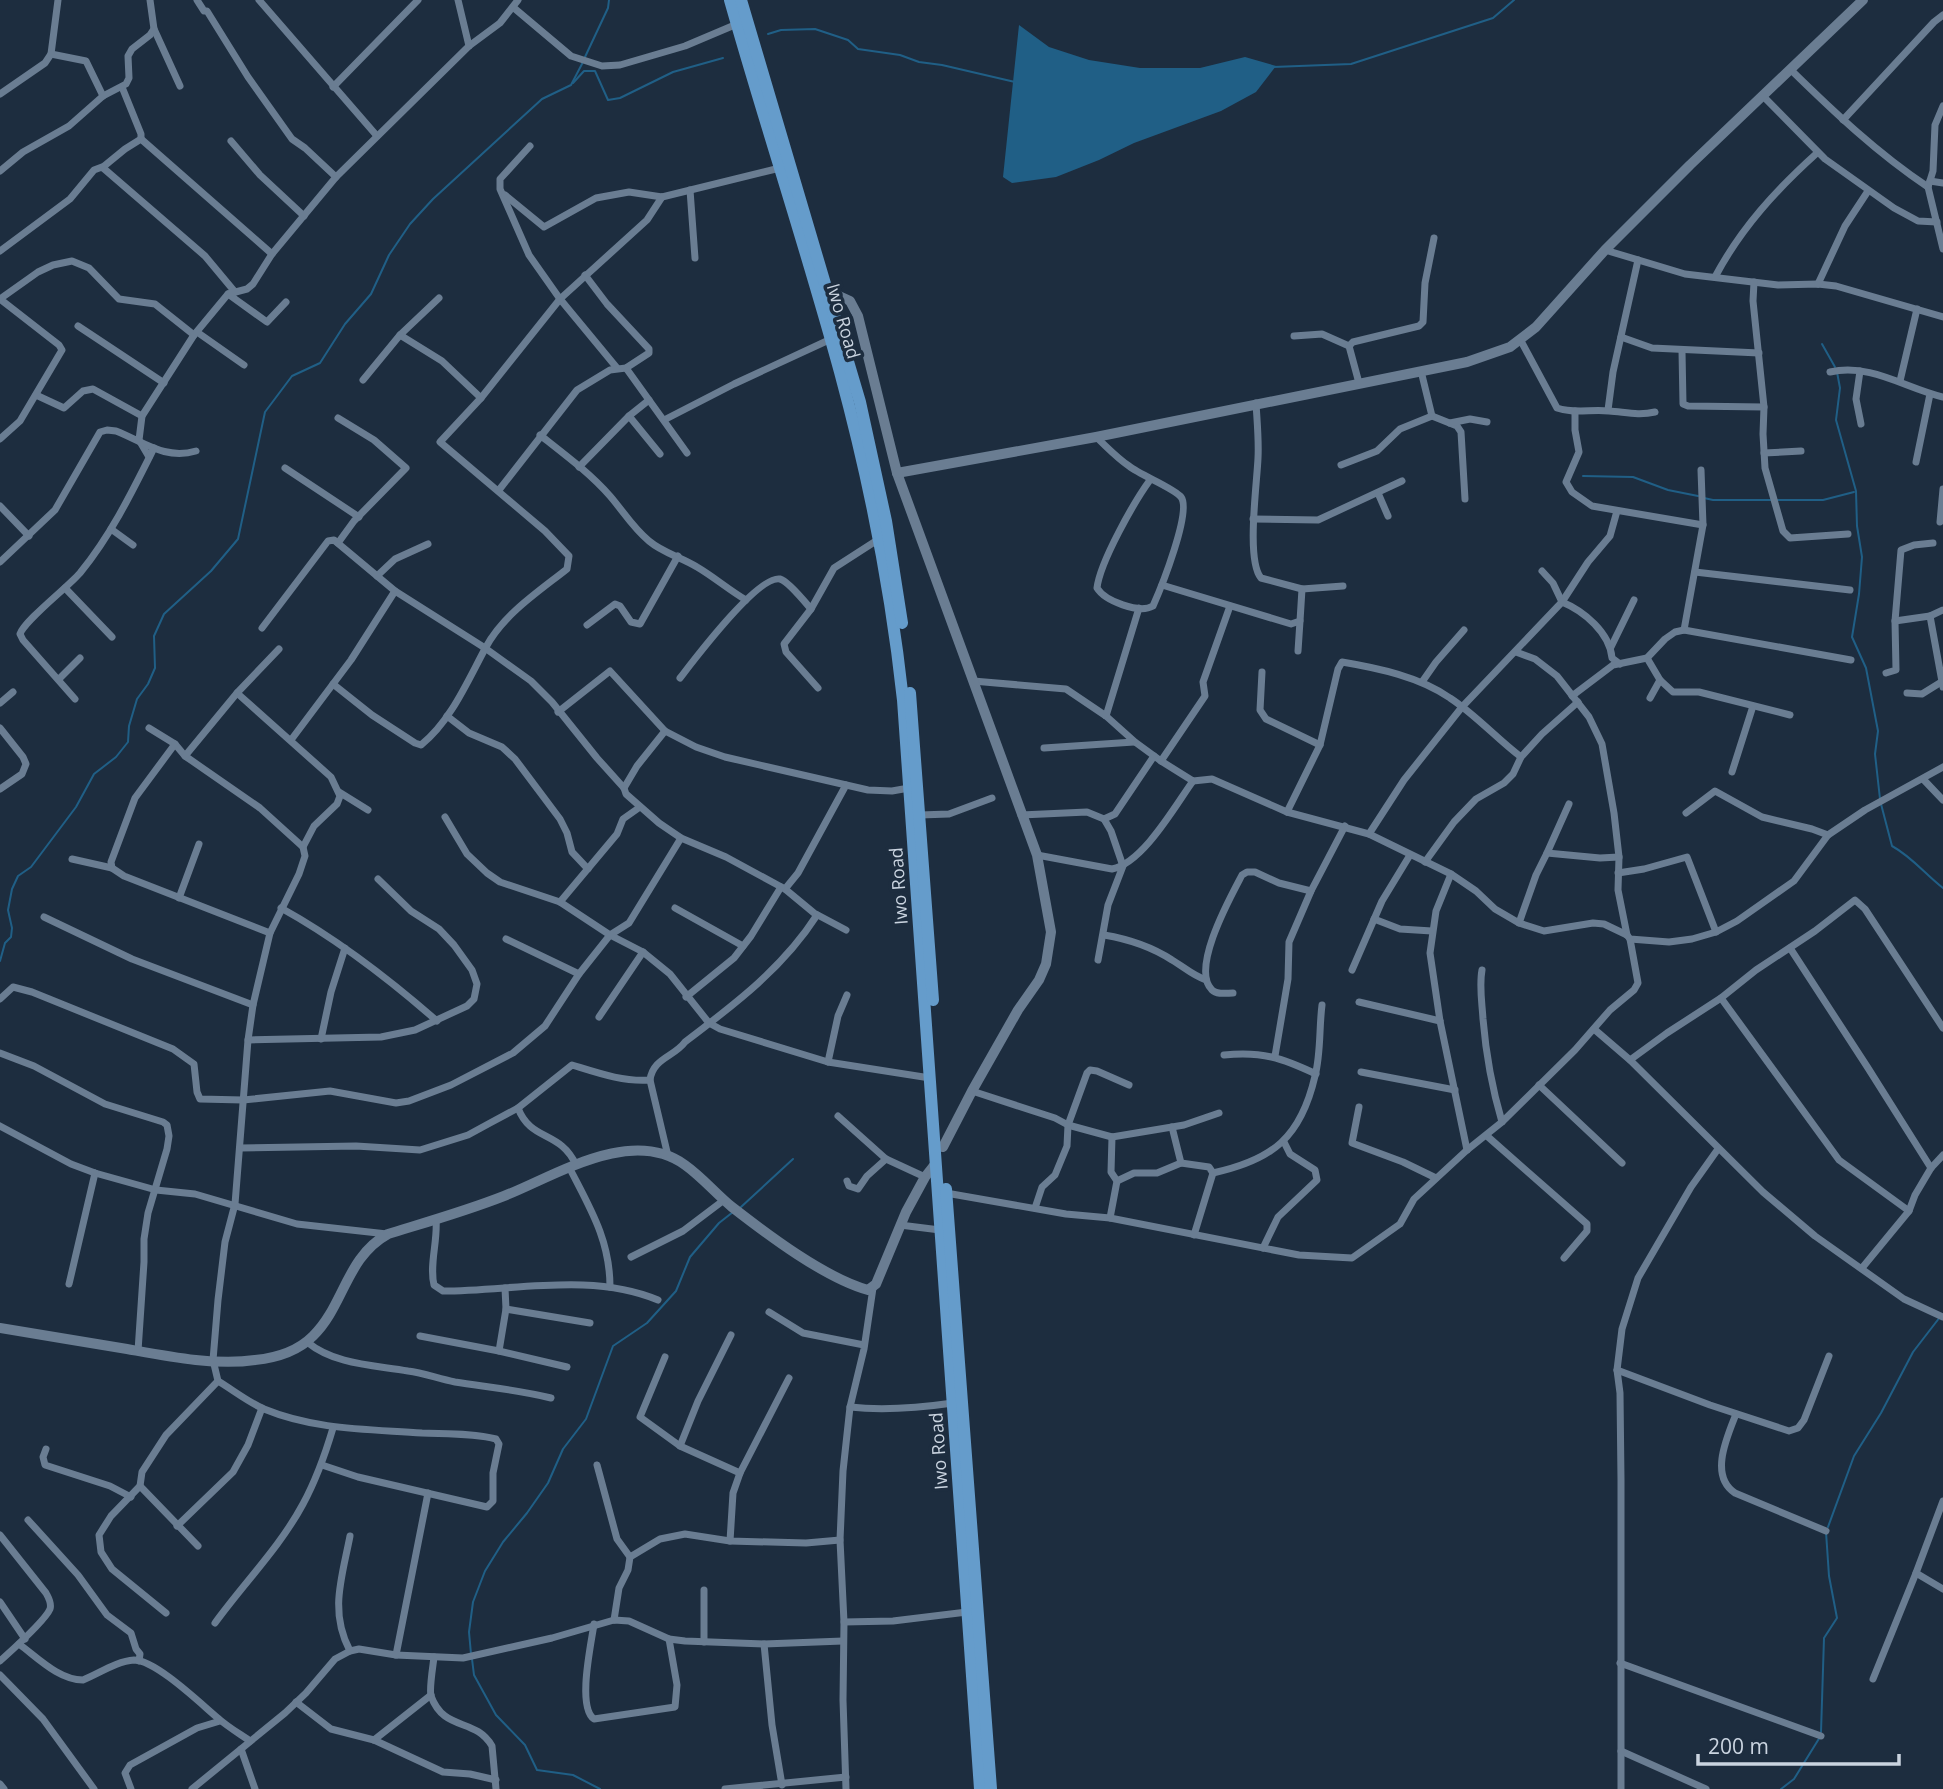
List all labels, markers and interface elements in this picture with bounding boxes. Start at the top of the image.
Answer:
street label: Iwo Road [822,280,866,362]
street label: Iwo Road [883,847,913,925]
street label: Iwo Road [923,1412,953,1490]
scale bar [1698,1722,1899,1766]
text: 200 m [1708,1732,1769,1760]

